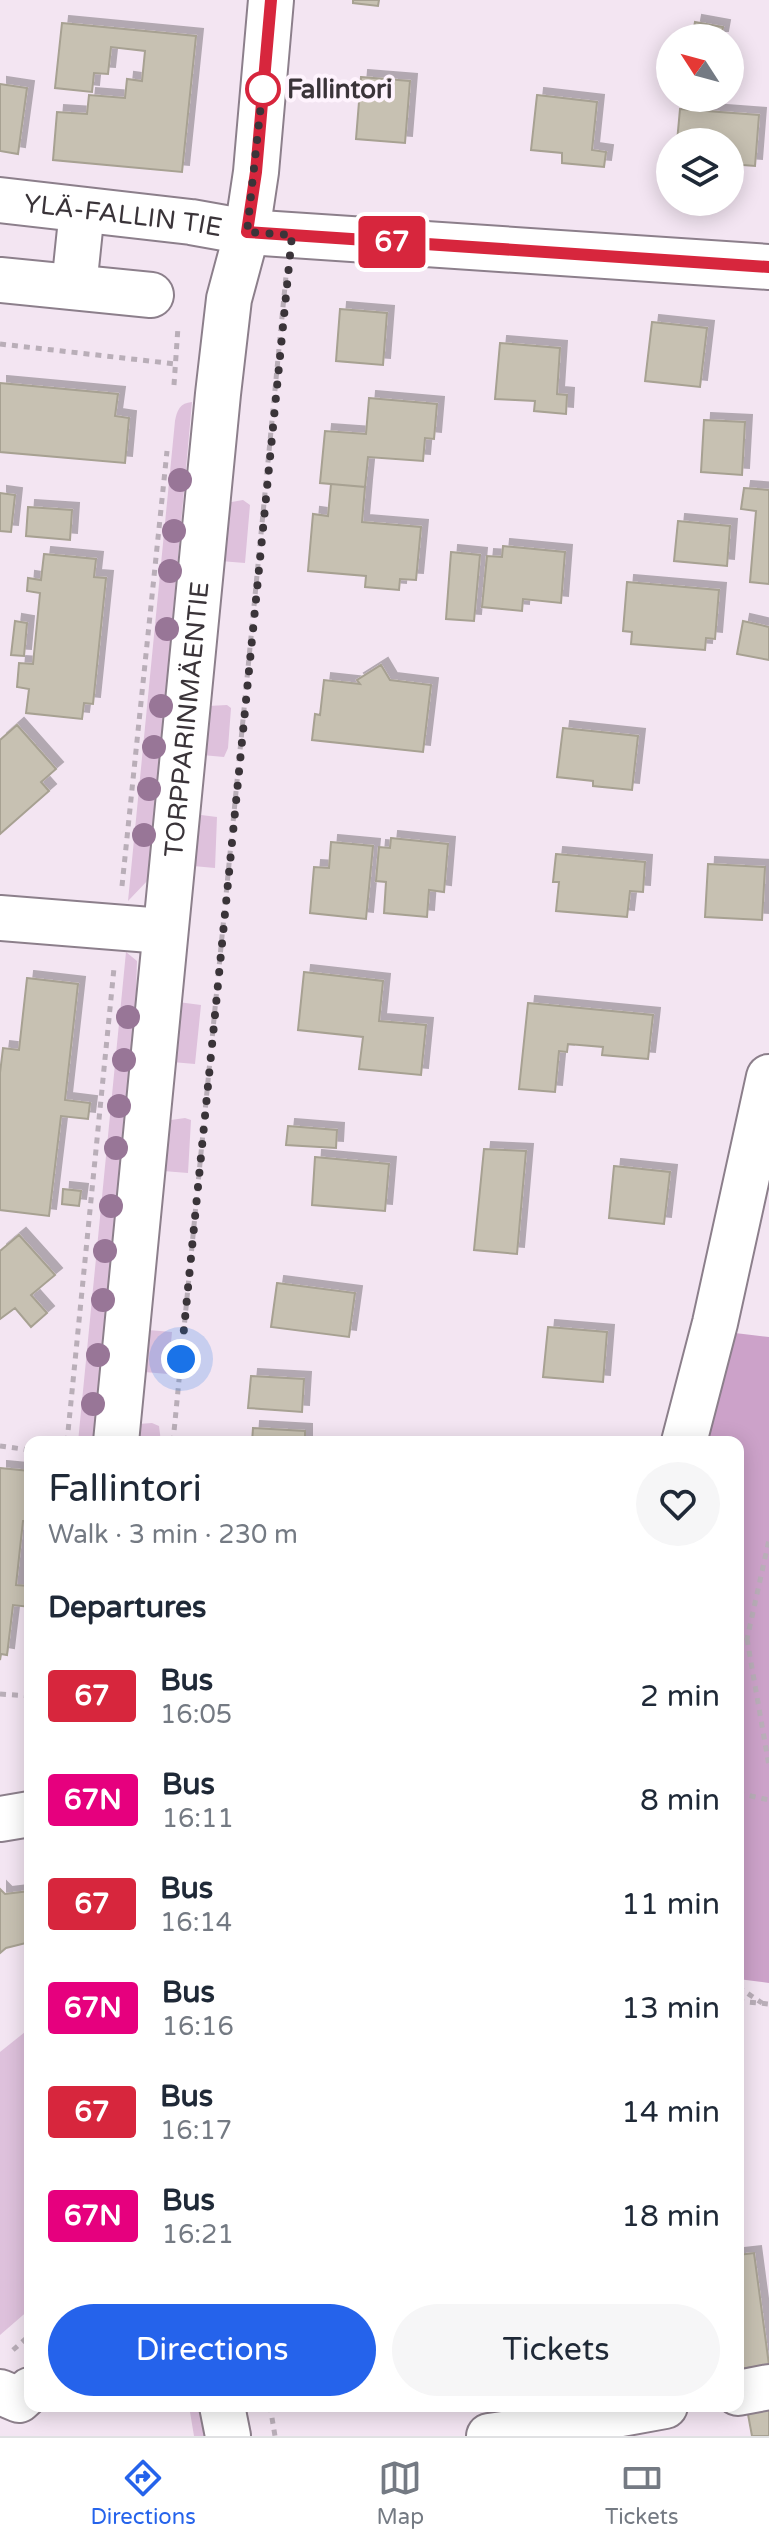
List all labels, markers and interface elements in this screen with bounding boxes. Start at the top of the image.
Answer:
north arrow [656,24,744,112]
map controls [656,24,744,216]
marker: Fallintori [246,72,280,106]
place label: Fallintori [287,74,392,105]
button: layers [656,128,744,216]
street label: YLÄ-FALLIN TIE [22,188,225,243]
line badge: 67 [356,216,428,268]
text: 67 [374,225,410,259]
street label: TORPPARINMÄENTIE [158,580,216,859]
your location [161,1339,201,1379]
button: heart [636,1462,720,1546]
text: Fallintori [48,1466,202,1512]
text: Walk · 3 min · 230 m [48,1519,298,1550]
text: Departures [48,1589,206,1626]
text: Bus [160,1662,213,1699]
text: 2 min [640,1678,720,1715]
text: 67 [74,1679,110,1713]
text: 16:05 [160,1699,232,1730]
text: Bus [162,1766,215,1803]
text: 8 min [640,1782,720,1819]
text: 67N [64,1783,122,1817]
text: 16:11 [162,1803,234,1834]
text: Bus [160,1870,213,1907]
text: 11 min [621,1886,720,1923]
text: 67 [74,1887,110,1921]
text: 16:14 [160,1907,232,1938]
text: Bus [162,1974,215,2011]
text: 13 min [621,1990,720,2027]
text: 67N [64,1991,122,2025]
text: 16:16 [162,2011,234,2042]
text: Bus [160,2078,213,2115]
text: 14 min [621,2094,720,2131]
text: 67 [74,2095,110,2129]
text: 16:17 [160,2115,232,2146]
text: Bus [162,2182,215,2219]
text: 18 min [621,2198,720,2235]
text: 67N [64,2199,122,2233]
text: 16:21 [162,2219,234,2250]
button: Directions [48,2304,376,2396]
button: Tickets [392,2304,720,2396]
tab: Directions [90,2456,196,2530]
tab: Map [377,2456,424,2530]
tab: Tickets [605,2456,679,2530]

